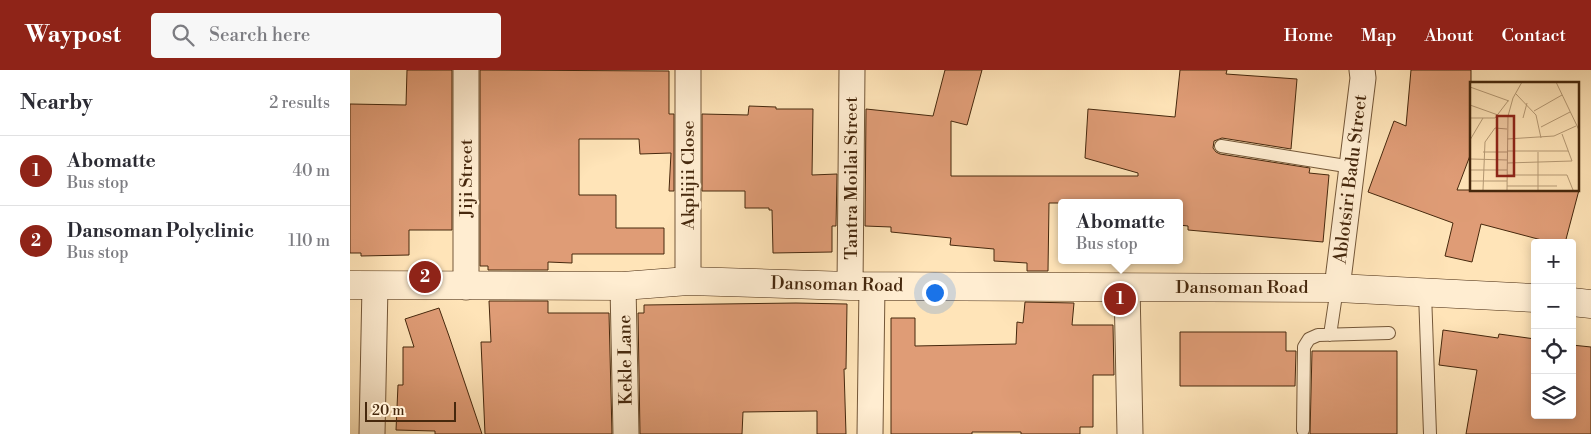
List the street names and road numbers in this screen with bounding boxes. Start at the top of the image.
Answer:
street label: Ablotsiri Badu Street [1329,92,1372,266]
street label: Tantra Moilai Street [840,96,863,260]
street label: Akplijii Close [677,120,700,231]
street label: Jiji Street [455,138,478,218]
street label: Dansoman Road [770,272,904,297]
street label: Dansoman Road [1176,276,1309,299]
street label: Kekle Lane [613,315,638,405]

